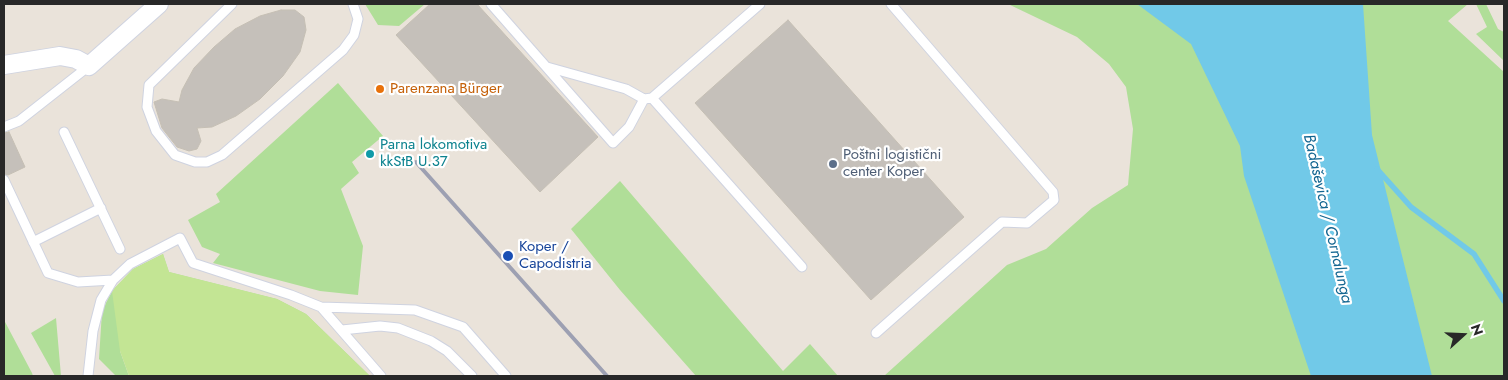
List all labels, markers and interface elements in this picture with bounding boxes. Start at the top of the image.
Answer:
place label: Parenzana Bürger [390,80,502,98]
marker: Parenzana Bürger [374,83,386,95]
water label: Badaševica / Cornalunga [1298,133,1356,305]
place label: Parna lokomotiva kkStB U.37 [380,136,487,171]
place label: Poštni logistični center Koper [843,146,941,181]
marker: Parna lokomotiva kkStB U.37 [364,148,376,160]
marker: Poštni logistični center Koper [827,158,839,170]
place label: Koper / Capodistria [519,238,592,273]
marker: Koper / Capodistria [501,249,515,263]
north arrow [1438,310,1488,360]
text: N [1466,321,1488,339]

